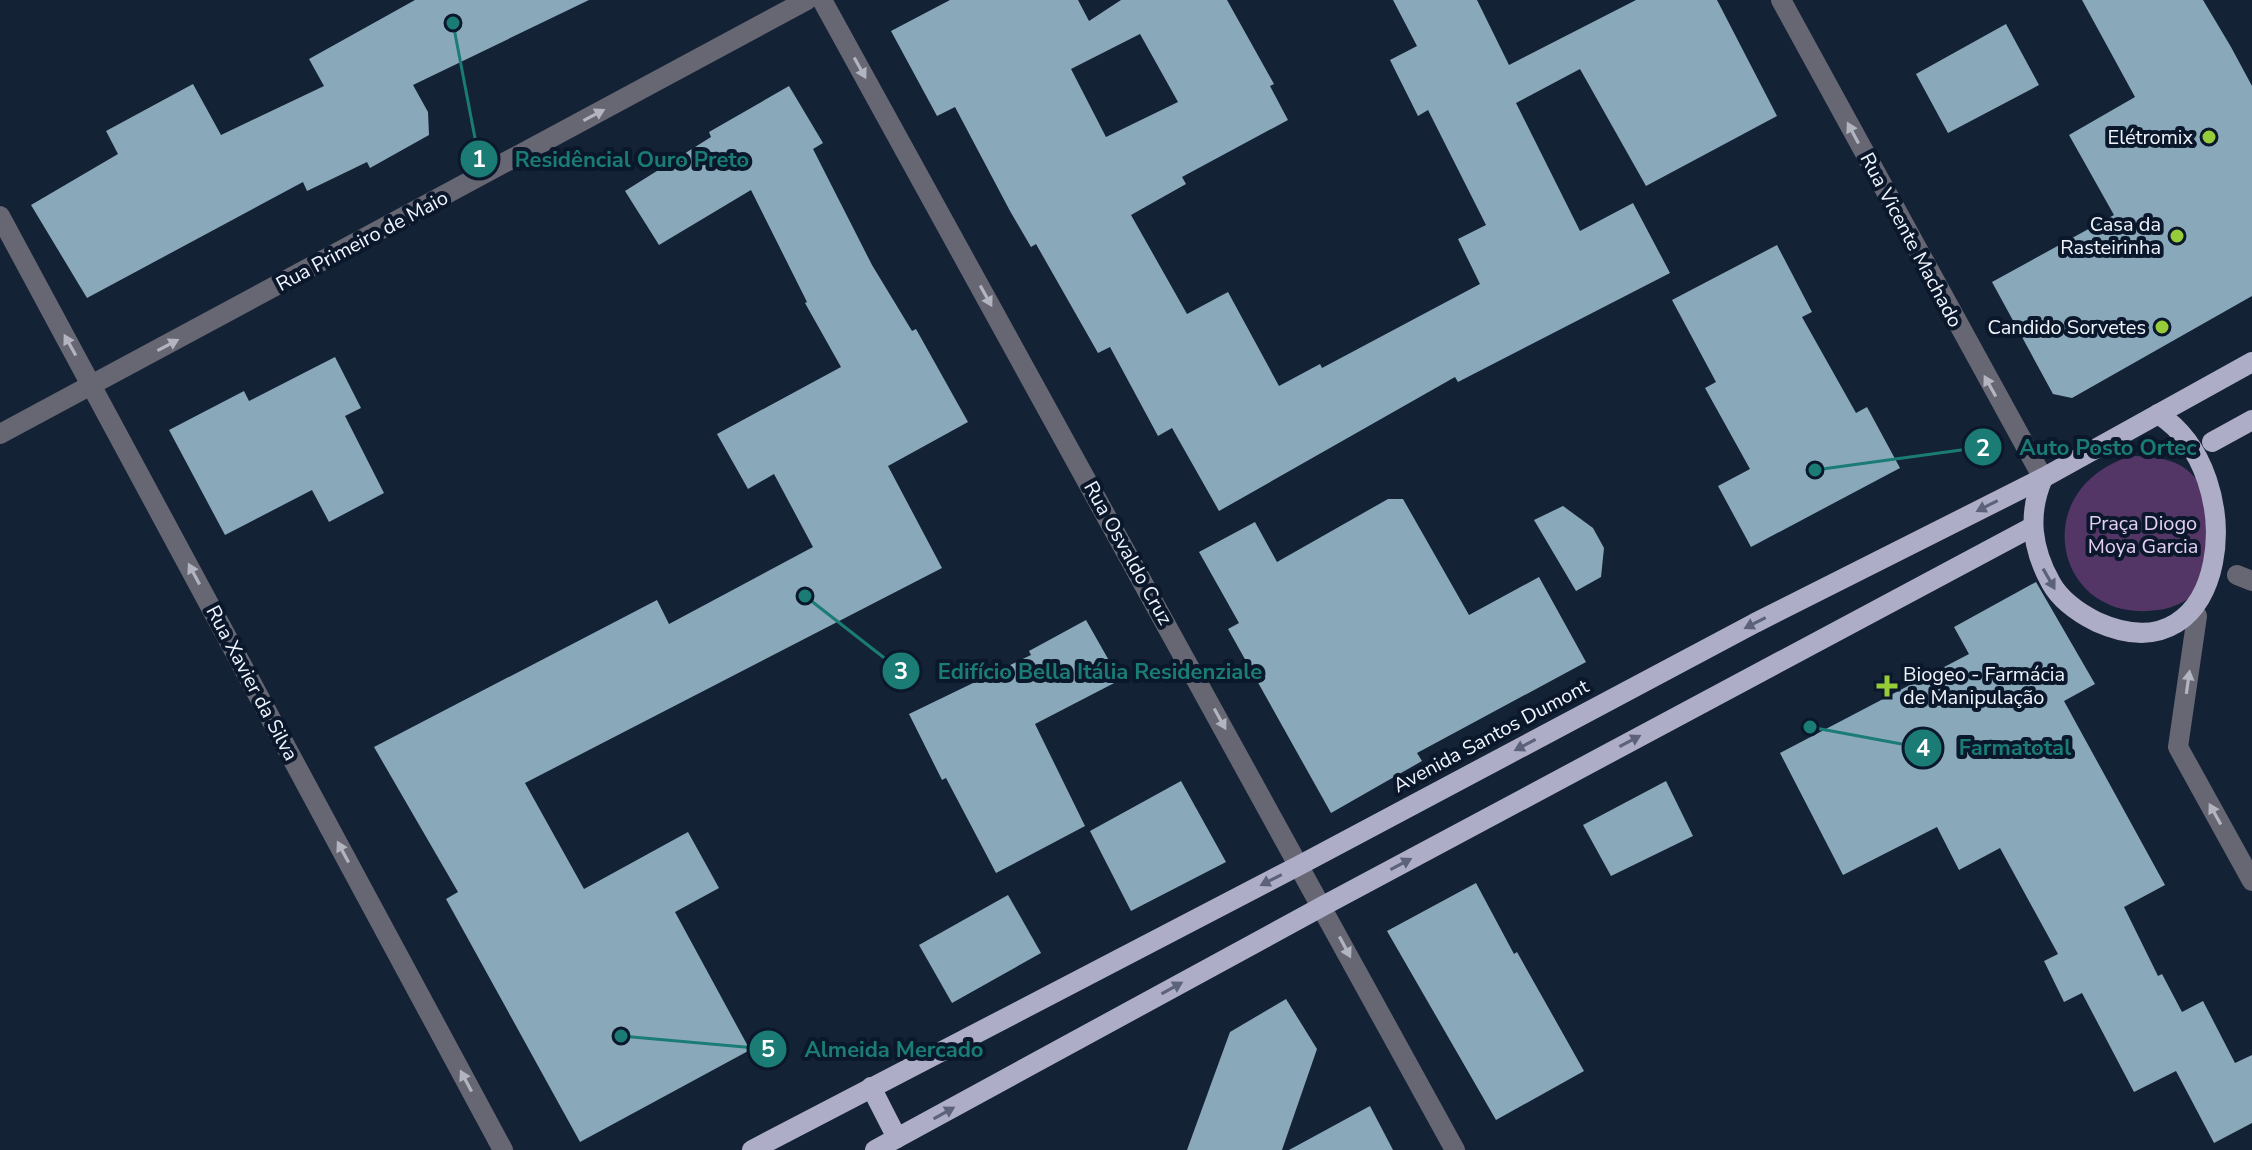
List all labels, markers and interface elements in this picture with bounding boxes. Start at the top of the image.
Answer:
one-way arrow [853,57,867,80]
one-way arrow [583,109,605,123]
one-way arrow [1846,122,1860,144]
place label: Elétromix [2107,124,2193,151]
marker: Elétromix [2200,128,2218,146]
callout: Residêncial Ouro Preto [459,136,765,182]
text: 1 [472,143,486,175]
text: Residêncial Ouro Preto [515,145,749,175]
street label: Rua Vicente Machado [1853,148,1969,332]
street label: Rua Primeiro de Maio [271,184,453,298]
place label: Casa da Rasteirinha [2060,211,2161,261]
marker: Casa da Rasteirinha [2168,227,2186,245]
one-way arrow [979,285,993,307]
place label: Candido Sorvetes [1988,314,2146,341]
marker: Candido Sorvetes [2153,318,2171,336]
one-way arrow [64,333,77,356]
one-way arrow [157,339,179,353]
one-way arrow [1984,375,1998,397]
callout: Auto Posto Ortec [1963,424,2213,470]
text: 2 [1976,432,1990,464]
text: Auto Posto Ortec [2019,433,2197,463]
street label: Rua Osvaldo Cruz [1077,476,1179,630]
one-way arrow [1975,499,1998,513]
park label: Praça Diogo Moya Garcia [2088,510,2198,560]
one-way arrow [187,562,200,585]
one-way arrow [2042,568,2056,590]
street label: Rua Xavier da Silva [200,601,304,765]
one-way arrow [1743,616,1766,629]
callout: Edifício Bella Itália Residenziale [881,648,1278,694]
text: 3 [894,655,908,687]
text: Edifício Bella Itália Residenziale [938,657,1262,687]
place label: Biogeo - Farmácia de Manipulação [1903,661,2065,711]
one-way arrow [2182,669,2195,694]
street label: Avenida Santos Dumont [1388,672,1594,799]
marker: Biogeo - Farmácia de Manipulação [1878,677,1896,695]
one-way arrow [1213,708,1227,731]
callout: Farmatotal [1903,725,2087,771]
text: 4 [1916,732,1930,764]
text: Farmatotal [1959,733,2071,763]
one-way arrow [1619,735,1641,749]
one-way arrow [1514,738,1536,752]
one-way arrow [2208,802,2222,825]
one-way arrow [336,841,350,863]
one-way arrow [1389,857,1412,871]
one-way arrow [1259,874,1282,887]
one-way arrow [1339,936,1352,959]
one-way arrow [1161,981,1183,995]
callout: Almeida Mercado [748,1026,999,1072]
text: 5 [761,1033,775,1065]
text: Almeida Mercado [804,1035,984,1065]
one-way arrow [459,1070,472,1093]
one-way arrow [933,1106,955,1120]

